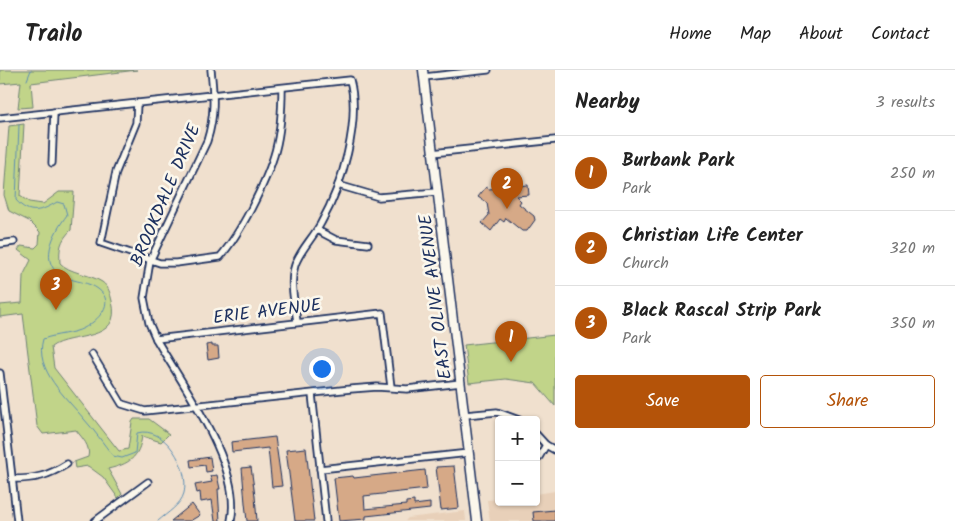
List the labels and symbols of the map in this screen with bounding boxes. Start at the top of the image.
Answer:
street label: BROOKDALE DRIVE [123,119,210,271]
pin: 2 [491,168,523,209]
street label: EAST OLIVE AVENUE [412,212,461,381]
pin: 3 [40,269,72,310]
street label: ERIE AVENUE [211,291,323,334]
pin: 1 [495,321,527,362]
your location [309,356,335,382]

